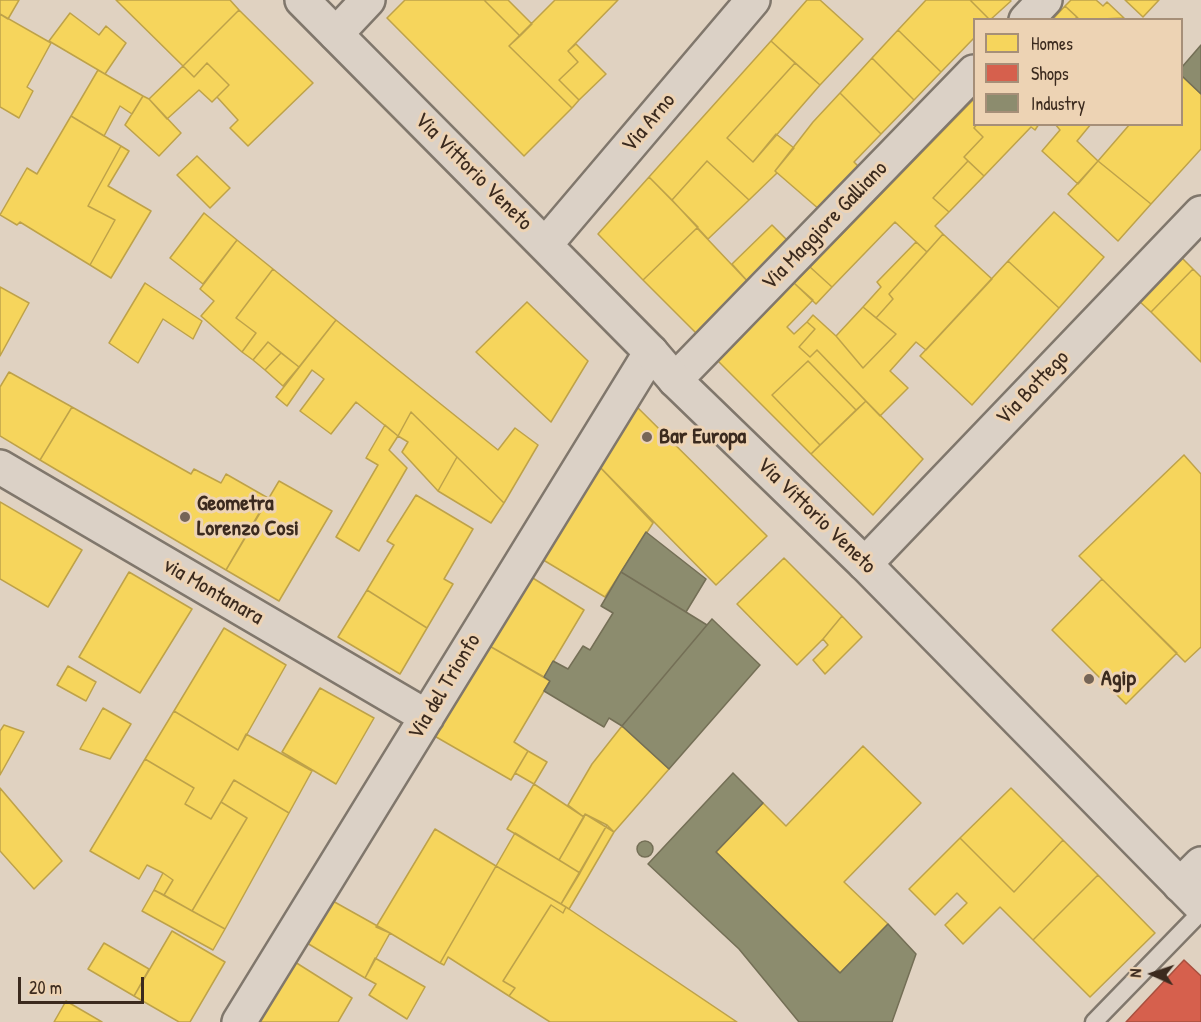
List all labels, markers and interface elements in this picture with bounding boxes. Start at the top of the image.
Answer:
legend [973,18,1183,126]
text: Homes [1031,31,1073,56]
text: Shops [1031,61,1069,86]
street label: Via Arno [617,88,681,158]
text: Industry [1031,91,1085,116]
street label: Via Vittorio Veneto [409,108,537,236]
street label: Via Maggiore Galliano [757,156,893,296]
street label: Via Bottego [991,345,1075,431]
place label: Bar Europa [659,424,746,450]
marker: Bar Europa [640,430,654,444]
street label: Via Vittorio Veneto [751,452,881,580]
place label: Geometra Lorenzo Cosi [197,491,299,542]
marker: Geometra Lorenzo Cosi [178,510,192,524]
street label: via Montanara [158,553,268,631]
street label: Via del Trionfo [403,629,487,745]
place label: Agip [1101,666,1136,692]
marker: Agip [1082,672,1096,686]
north arrow [1123,944,1183,1004]
scale bar [21,965,147,1003]
text: N [1124,968,1146,978]
text: 20 m [29,975,62,1000]

